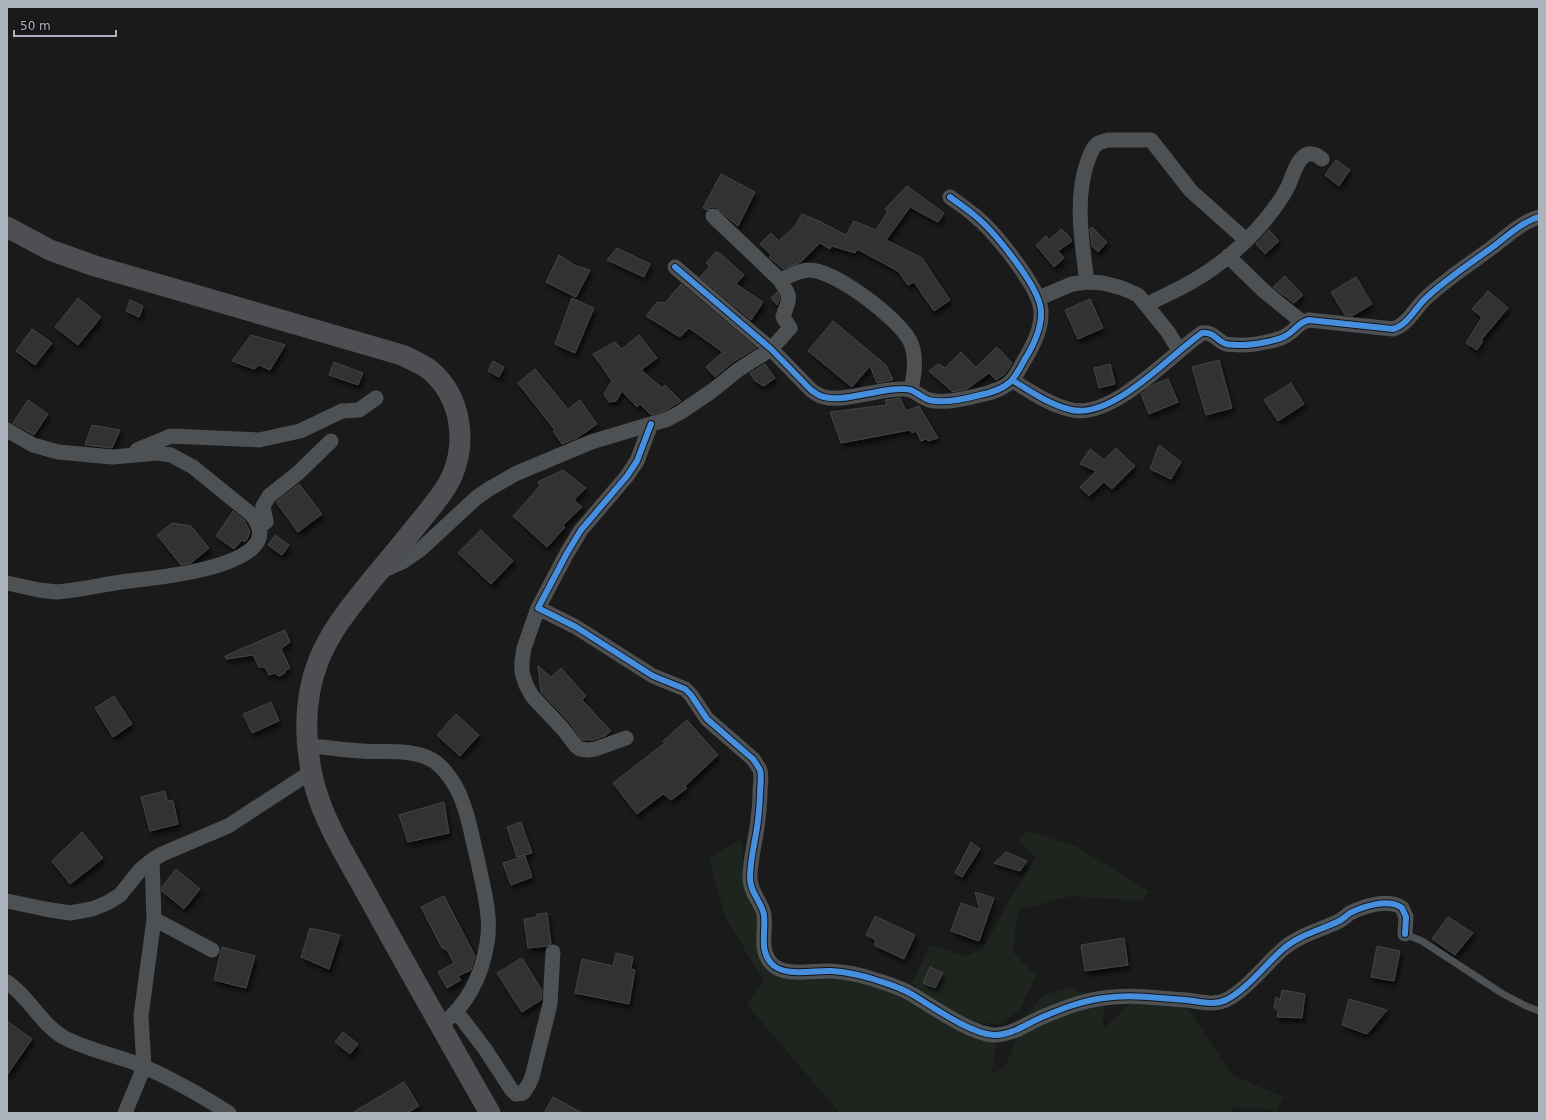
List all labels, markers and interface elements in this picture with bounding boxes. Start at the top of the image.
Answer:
scale bar [14,12,116,38]
text: 50 m [20,19,51,33]

